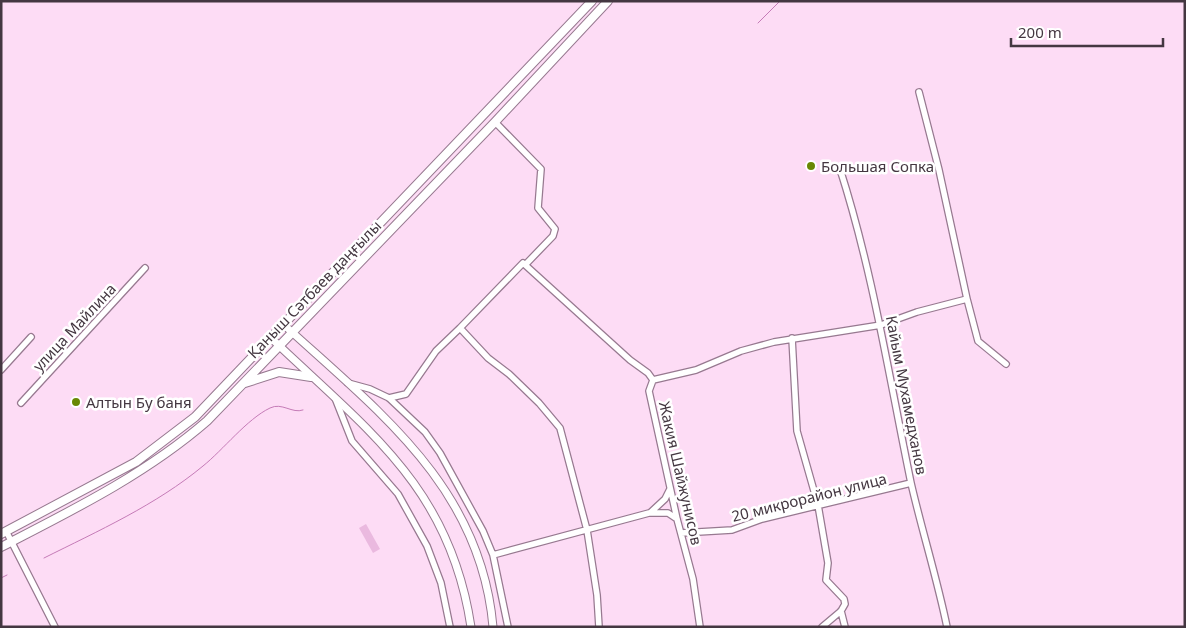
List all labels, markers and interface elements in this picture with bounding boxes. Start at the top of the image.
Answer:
scale bar [1011,15,1164,47]
text: 200 m [1018,22,1062,42]
place label: Большая Сопка [821,156,934,176]
marker: Большая Сопка [805,160,817,172]
street label: Қаныш Сәтбаев даңғылы [243,216,385,362]
street label: улица Майлина [28,279,120,375]
street label: Кайым Мухамедханов [882,314,932,476]
place label: Алтын Бу баня [86,392,192,412]
marker: Алтын Бу баня [70,396,82,408]
street label: Жакия Шайжунисов [655,399,707,547]
street label: 20 микрорайон улица [729,468,889,526]

